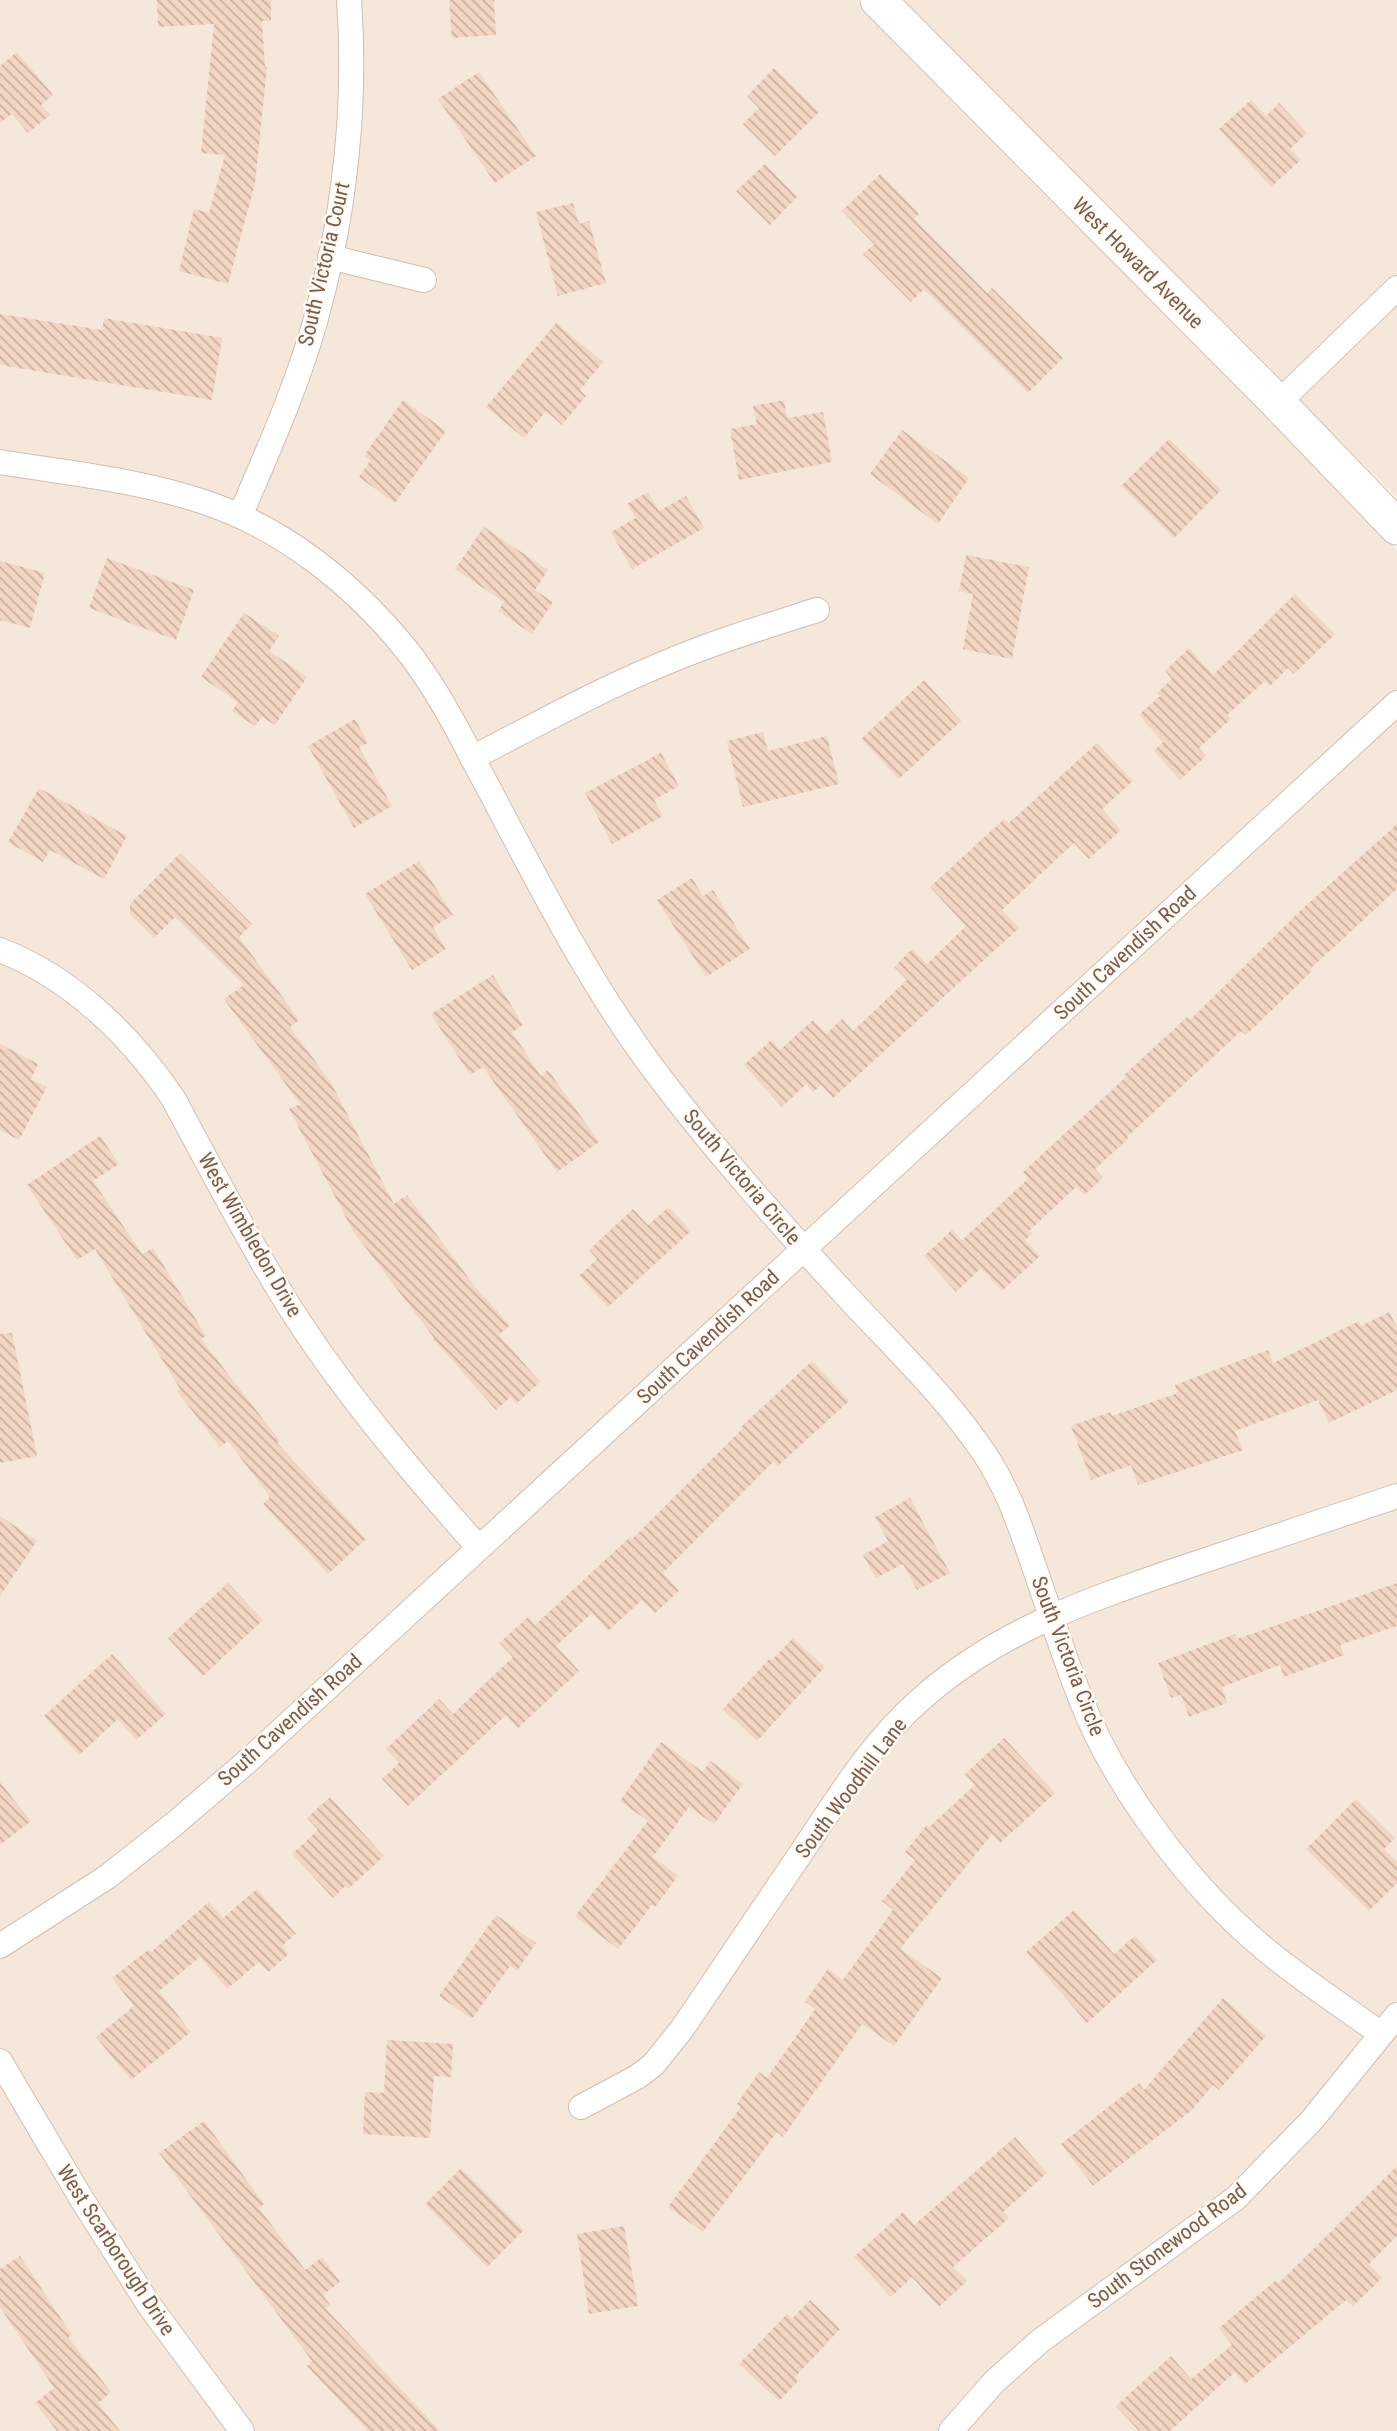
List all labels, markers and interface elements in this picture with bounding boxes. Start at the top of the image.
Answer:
street label: South Victoria Court [293,180,355,348]
street label: West Howard Avenue [1068,193,1209,334]
street label: South Cavendish Road [1049,881,1201,1025]
street label: South Victoria Circle [678,1105,806,1250]
street label: West Wimbledon Drive [193,1149,307,1322]
street label: South Cavendish Road [632,1265,784,1409]
street label: South Victoria Circle [1027,1573,1110,1739]
street label: South Cavendish Road [213,1649,367,1791]
street label: South Woodhill Lane [790,1713,912,1863]
street label: West Scarborough Drive [52,2160,180,2340]
street label: South Stonewood Road [1083,2179,1251,2313]

